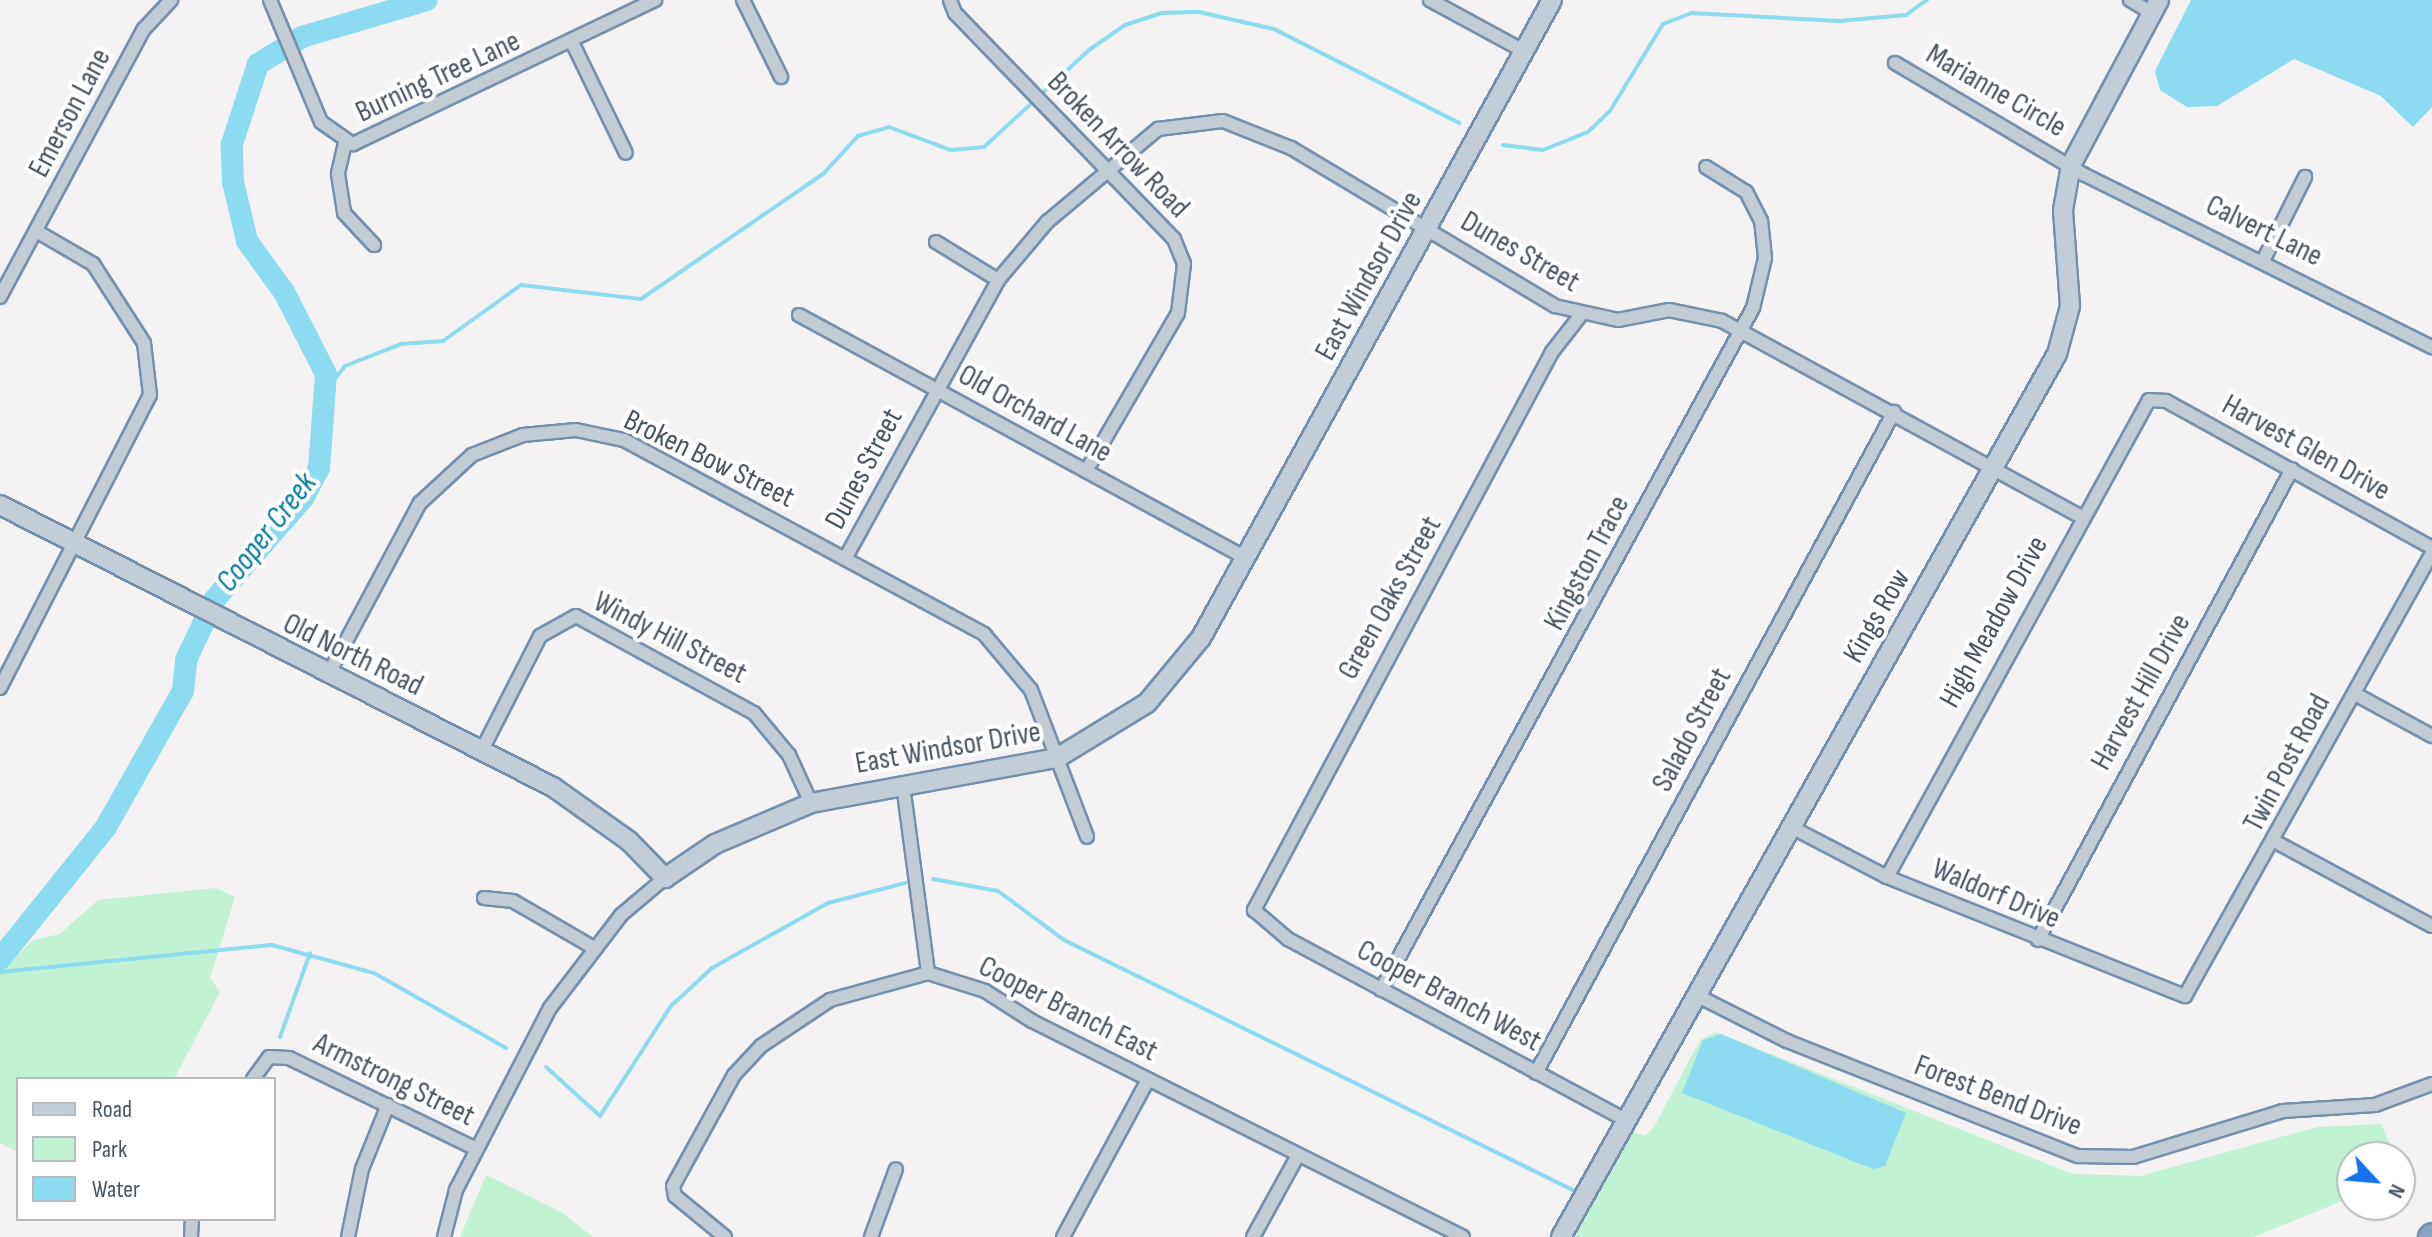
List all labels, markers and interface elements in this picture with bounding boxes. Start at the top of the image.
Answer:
street label: Burning Tree Lane [350,23,526,131]
street label: Marianne Circle [1920,37,2072,145]
street label: Emerson Lane [21,43,119,183]
street label: Broken Arrow Road [1040,65,1196,225]
street label: East Windsor Drive [1308,185,1430,367]
street label: Calvert Lane [2200,187,2328,275]
street label: Dunes Street [1454,204,1586,300]
street label: Old Orchard Lane [952,357,1118,471]
street label: Harvest Glen Drive [2216,387,2396,509]
street label: Broken Bow Street [618,402,800,516]
street label: Dunes Street [817,403,911,535]
water label: Cooper Creek [208,466,326,600]
street label: Kingston Trace [1537,489,1637,637]
street label: Green Oaks Street [1330,510,1450,686]
street label: High Meadow Drive [1932,530,2056,714]
street label: Kings Row [1836,563,1918,669]
street label: Windy Hill Street [587,584,753,692]
street label: Old North Road [277,606,429,704]
street label: Harvest Hill Drive [2083,608,2199,776]
street label: Salado Street [1645,662,1739,798]
street label: Twin Post Road [2236,688,2338,838]
street label: East Windsor Drive [853,714,1043,782]
street label: Waldorf Drive [1927,851,2065,937]
street label: Cooper Branch West [1351,932,1547,1060]
street label: Cooper Branch East [973,948,1163,1070]
street label: Armstrong Street [308,1026,480,1134]
street label: Forest Bend Drive [1909,1048,2087,1144]
legend [16,1077,276,1221]
text: Road [92,1095,132,1124]
text: Park [92,1135,127,1164]
north arrow [2336,1141,2416,1221]
text: Water [92,1175,140,1204]
text: N [2382,1180,2411,1202]

